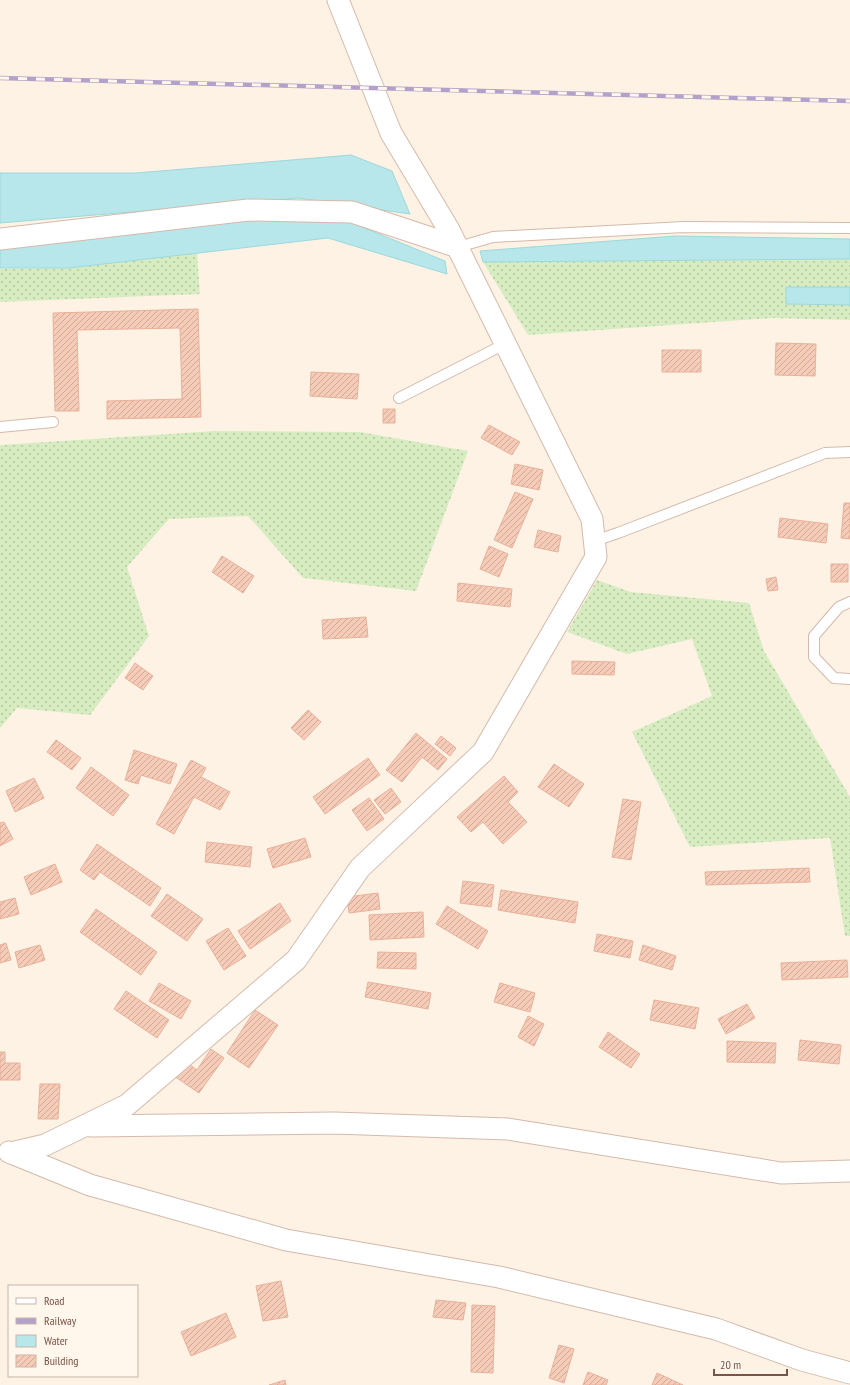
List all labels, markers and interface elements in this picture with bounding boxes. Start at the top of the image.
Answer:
legend [8,1285,138,1377]
text: Road [44,1293,64,1308]
text: Railway [44,1313,77,1328]
text: Water [44,1333,69,1348]
scale bar [714,1351,787,1377]
text: Building [44,1353,79,1368]
text: 20 m [720,1357,741,1372]

